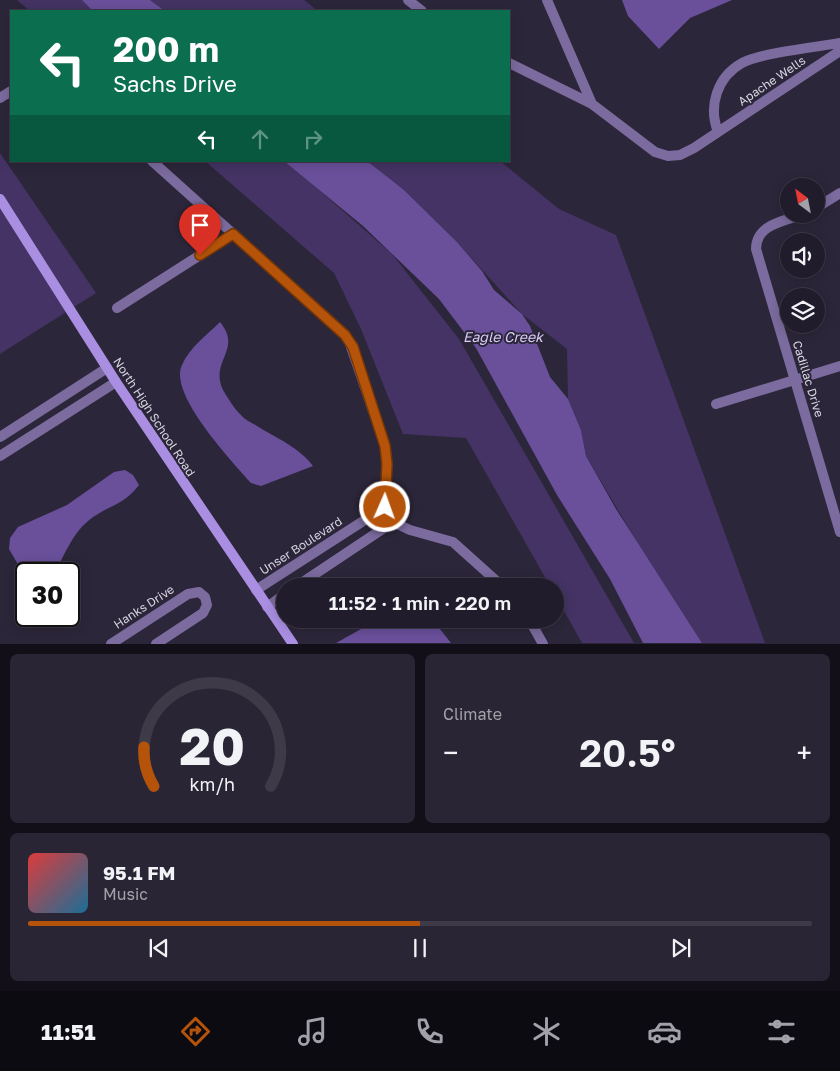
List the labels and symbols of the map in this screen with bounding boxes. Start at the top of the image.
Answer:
street label: Apache Wells [735,53,808,109]
north arrow [780,178,825,222]
pin [179,204,221,255]
water label: Eagle Creek [463,328,545,345]
street label: Cadillac Drive [790,339,827,419]
street label: North High School Road [110,354,198,479]
position arrow [358,480,410,532]
street label: Unser Boulevard [257,513,345,578]
speed limit sign: 30 [15,562,80,627]
street label: Hanks Drive [111,581,177,632]

